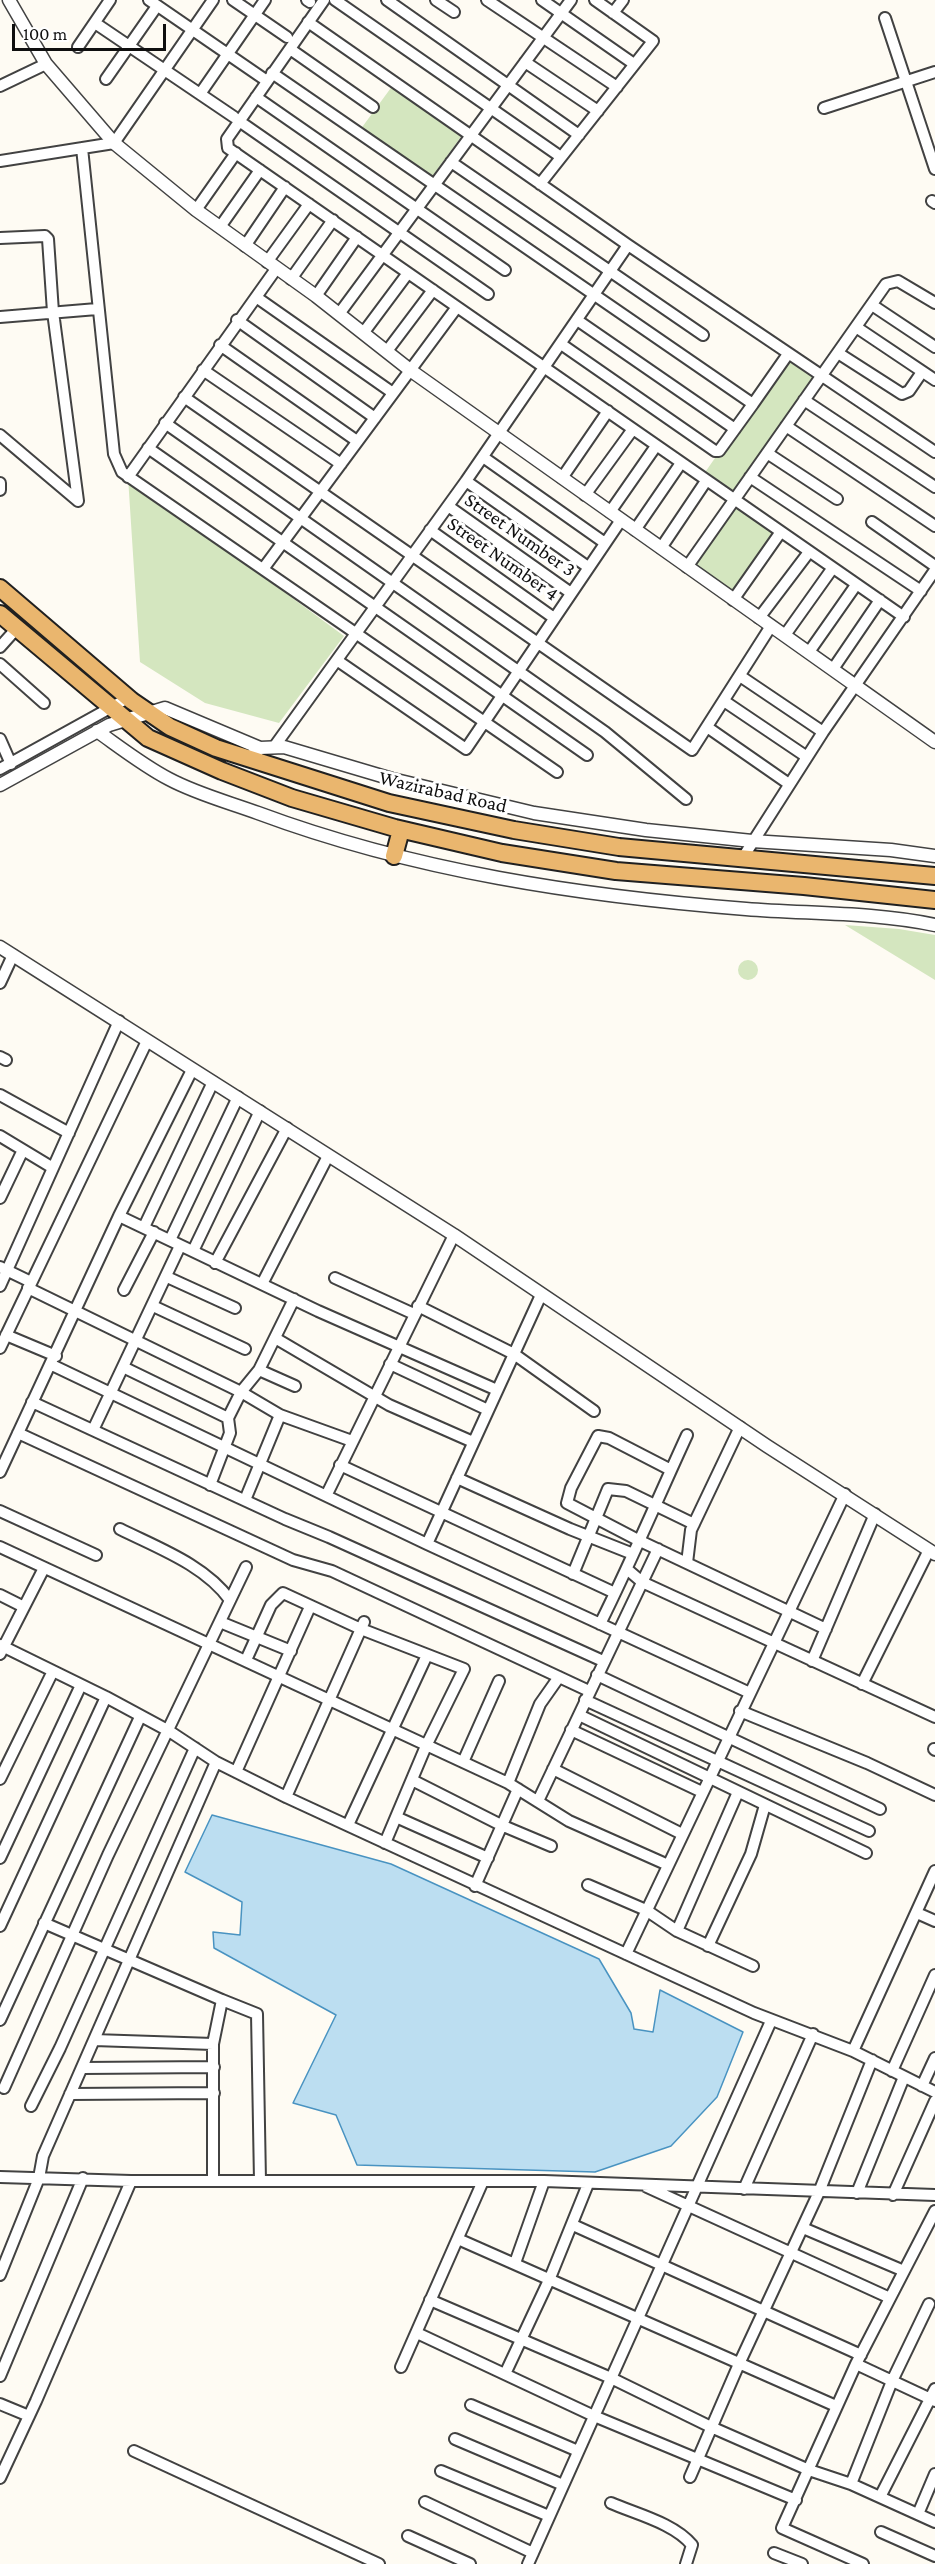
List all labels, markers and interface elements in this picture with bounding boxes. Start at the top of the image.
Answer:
scale bar [15,12,170,50]
text: 100 m [23,24,67,44]
street label: Street Number 3 [460,488,580,582]
street label: Street Number 4 [443,512,563,606]
street label: Wazirabad Road [377,766,509,818]

